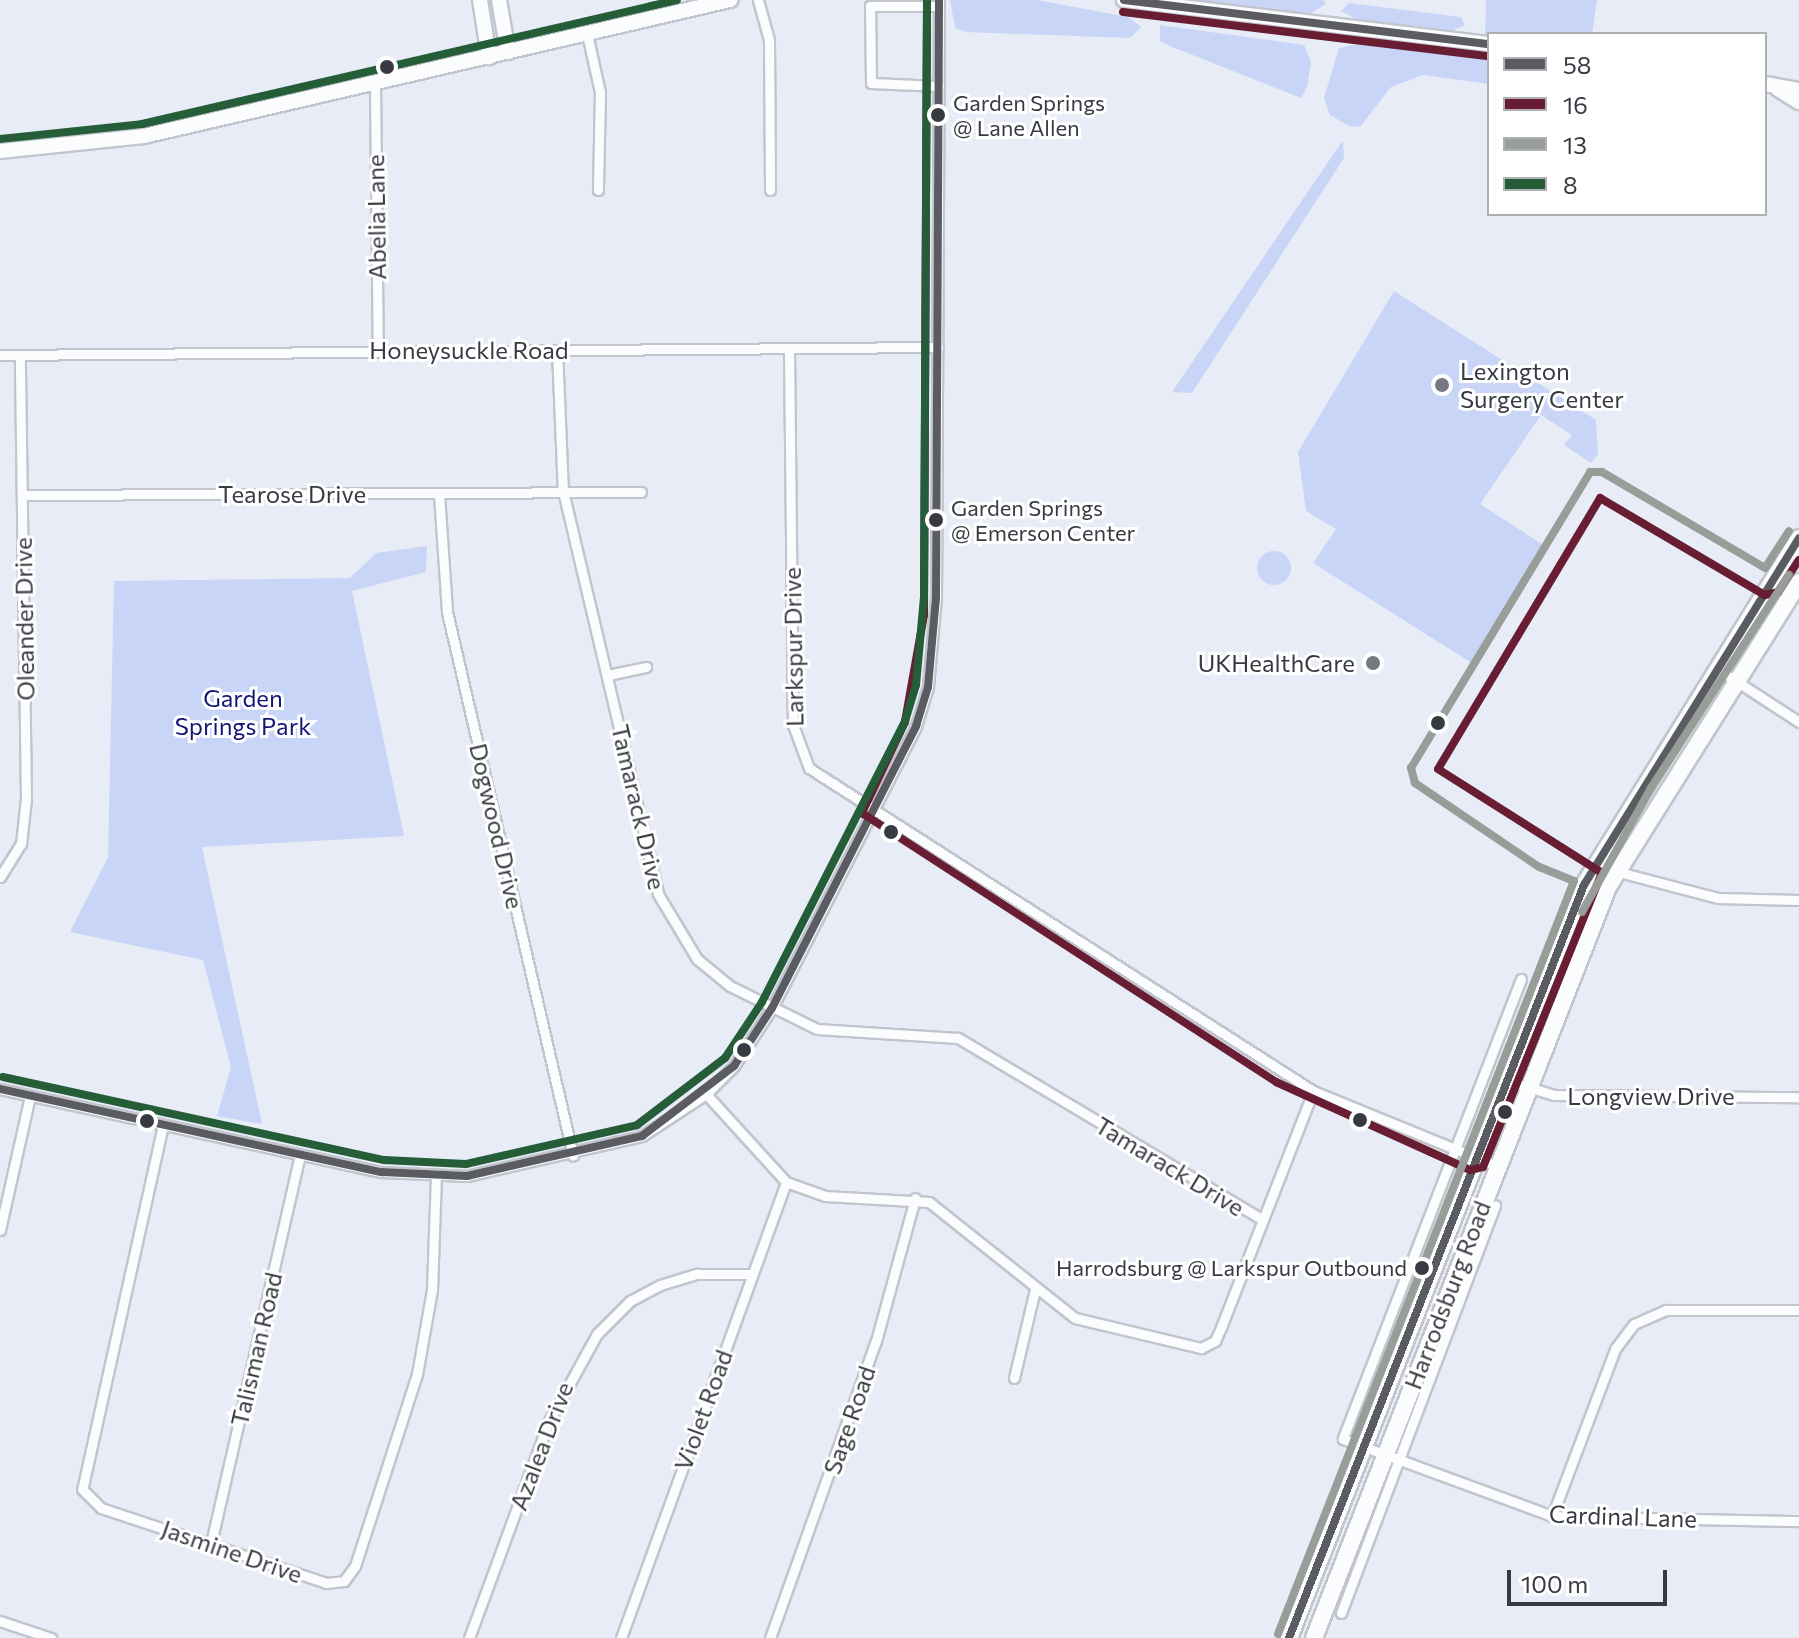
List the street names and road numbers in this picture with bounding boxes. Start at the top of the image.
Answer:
street label: Abelia Lane [361,154,391,280]
street label: Honeysuckle Road [369,336,569,364]
street label: Tearose Drive [218,480,366,508]
street label: Oleander Drive [8,537,40,701]
street label: Larkspur Drive [777,567,809,727]
street label: Tamarack Drive [606,722,672,892]
street label: Dogwood Drive [464,740,530,912]
street label: Longview Drive [1567,1082,1735,1110]
street label: Tamarack Drive [1090,1110,1250,1222]
street label: Harrodsburg Road [1398,1197,1496,1393]
street label: Talisman Road [224,1269,288,1429]
street label: Violet Road [668,1346,738,1474]
street label: Sage Road [817,1362,881,1478]
street label: Azalea Drive [503,1378,579,1514]
street label: Cardinal Lane [1549,1499,1697,1533]
street label: Jasmine Drive [158,1514,306,1588]

